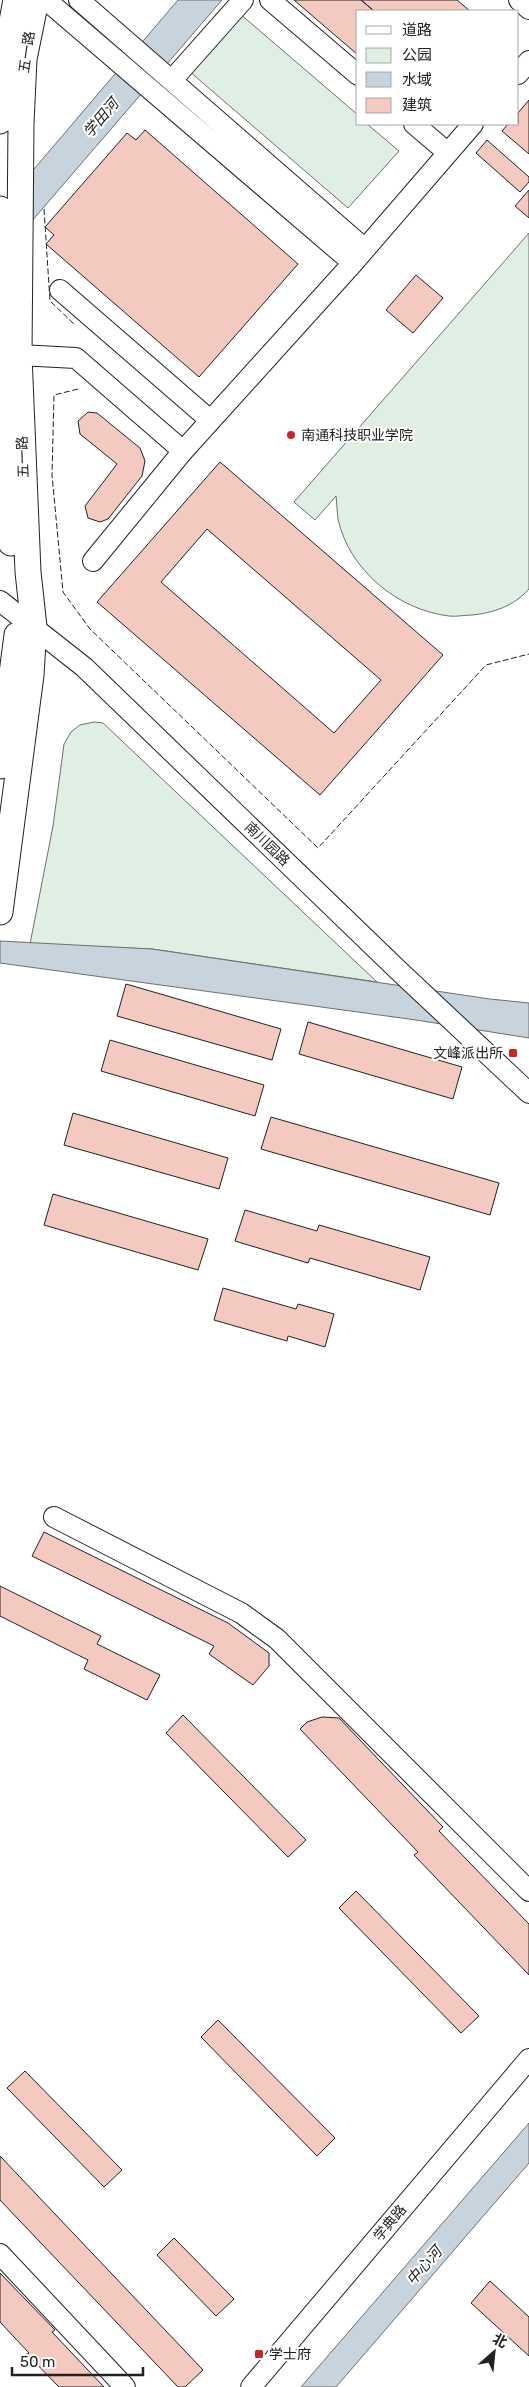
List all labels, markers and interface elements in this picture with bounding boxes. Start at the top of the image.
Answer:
legend [356,10,519,125]
text: 道路 [402,21,432,39]
street label: 五一路 [16,30,38,74]
text: 公园 [402,46,432,64]
text: 水域 [402,71,432,89]
water label: 学田河 [80,93,124,141]
text: 建筑 [402,96,432,114]
place label: 南通科技职业学院 [301,427,413,444]
marker: 南通科技职业学院 [285,429,297,441]
street label: 五一路 [14,436,32,478]
street label: 南川园路 [241,818,293,870]
place label: 文峰派出所 [433,1045,503,1062]
marker: 文峰派出所 [507,1047,519,1059]
street label: 学典路 [370,2201,410,2245]
water label: 中心河 [402,2241,448,2289]
north arrow [469,2327,519,2377]
text: 北 [490,2330,510,2352]
scale bar [12,2344,144,2376]
place label: 学士府 [269,2346,311,2363]
marker: 学士府 [253,2348,265,2360]
text: 50 m [20,2353,55,2371]

